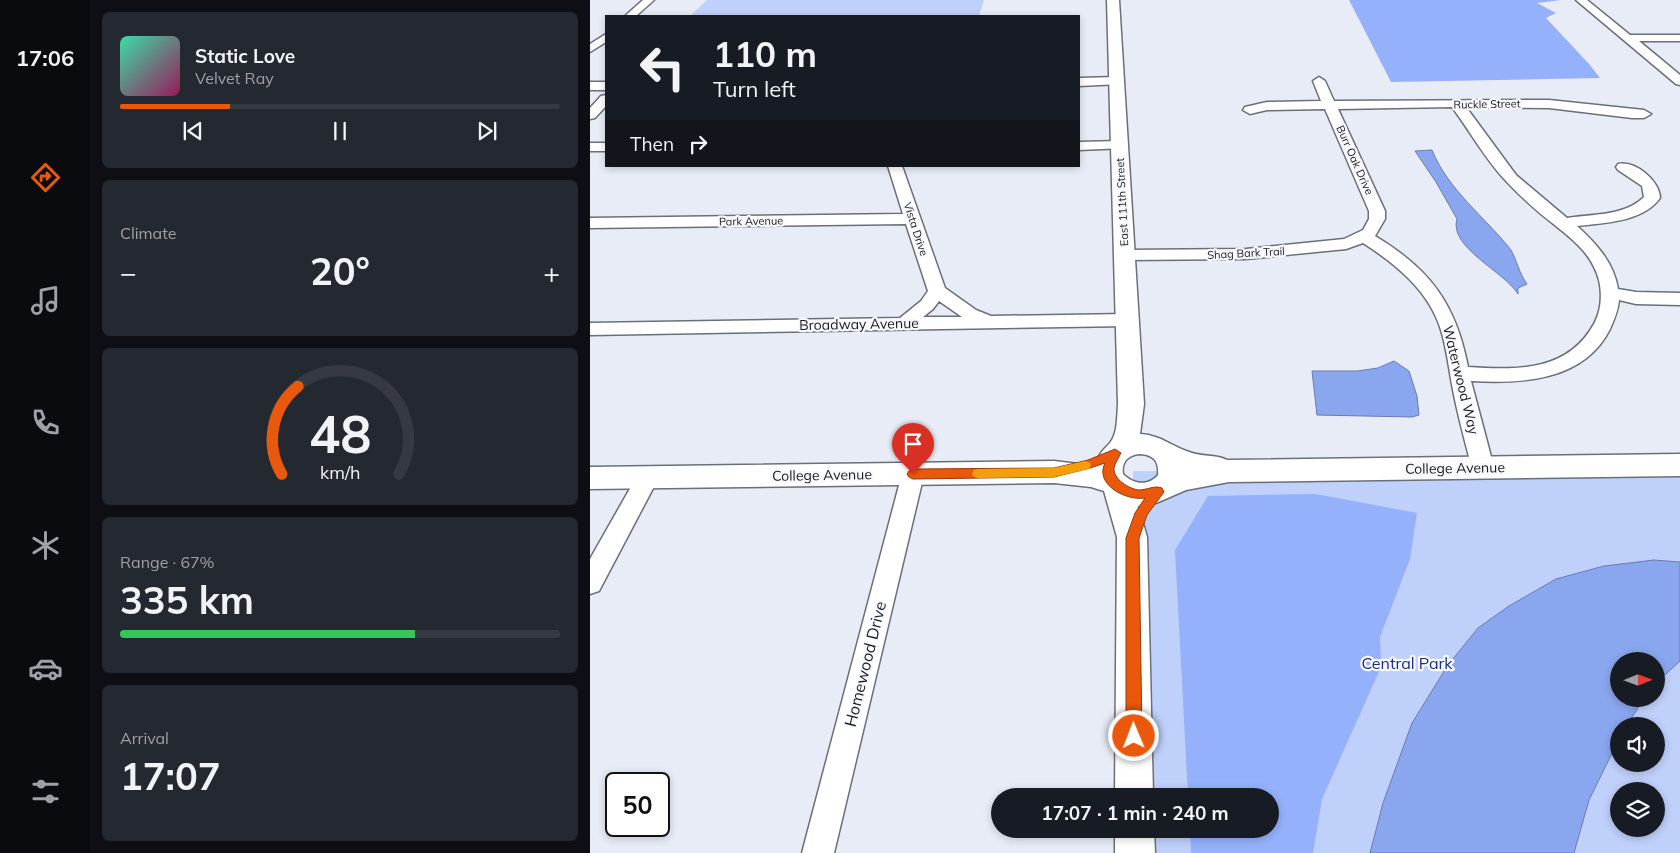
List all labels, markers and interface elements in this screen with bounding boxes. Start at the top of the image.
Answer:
text: 110 m [713,32,817,76]
icon: left [630,35,695,100]
text: 17:06 [16,44,74,72]
text: Static Love [195,44,295,68]
text: Velvet Ray [195,68,274,88]
text: Turn left [713,75,796,103]
street label: Ruckle Street [1453,96,1521,112]
icon: previous [179,117,207,145]
icon: pause [326,117,354,145]
icon: next [473,117,501,145]
street label: Burr Oak Drive [1333,123,1377,197]
icon: right [684,130,712,158]
text: Then [630,132,674,156]
street label: East 111th Street [1113,157,1131,247]
icon: directions [28,160,63,195]
street label: Vista Drive [901,200,931,258]
street label: Park Avenue [719,213,783,229]
text: Climate [120,223,176,243]
street label: Shag Bark Trail [1207,244,1285,262]
text: 20° [310,247,370,295]
text: − [120,255,137,290]
text: + [543,255,560,290]
icon: music [28,283,63,318]
street label: Broadway Avenue [799,314,919,334]
street label: Waterwood Way [1439,324,1483,437]
text: 48 [309,401,371,466]
icon: phone [28,405,63,440]
pin [892,423,934,474]
icon: arrive [899,430,927,458]
street label: College Avenue [1405,458,1505,478]
text: km/h [320,461,360,483]
street label: College Avenue [772,465,872,485]
icon: climate [28,528,63,563]
text: Range · 67% [120,552,215,572]
text: 335 km [120,576,254,624]
street label: Homewood Drive [840,599,890,729]
icon: car [28,651,63,686]
north arrow [1610,652,1665,708]
map controls [1610,652,1665,837]
park label: Central Park [1361,653,1453,673]
position arrow [1107,709,1159,761]
button: sound [1610,717,1665,772]
text: Arrival [120,728,169,748]
text: 17:07 [120,752,221,800]
speed limit sign: 50 [605,772,670,837]
icon: filters [28,774,63,809]
button: layers [1610,782,1665,837]
text: 17:07 · 1 min · 240 m [1041,801,1229,825]

